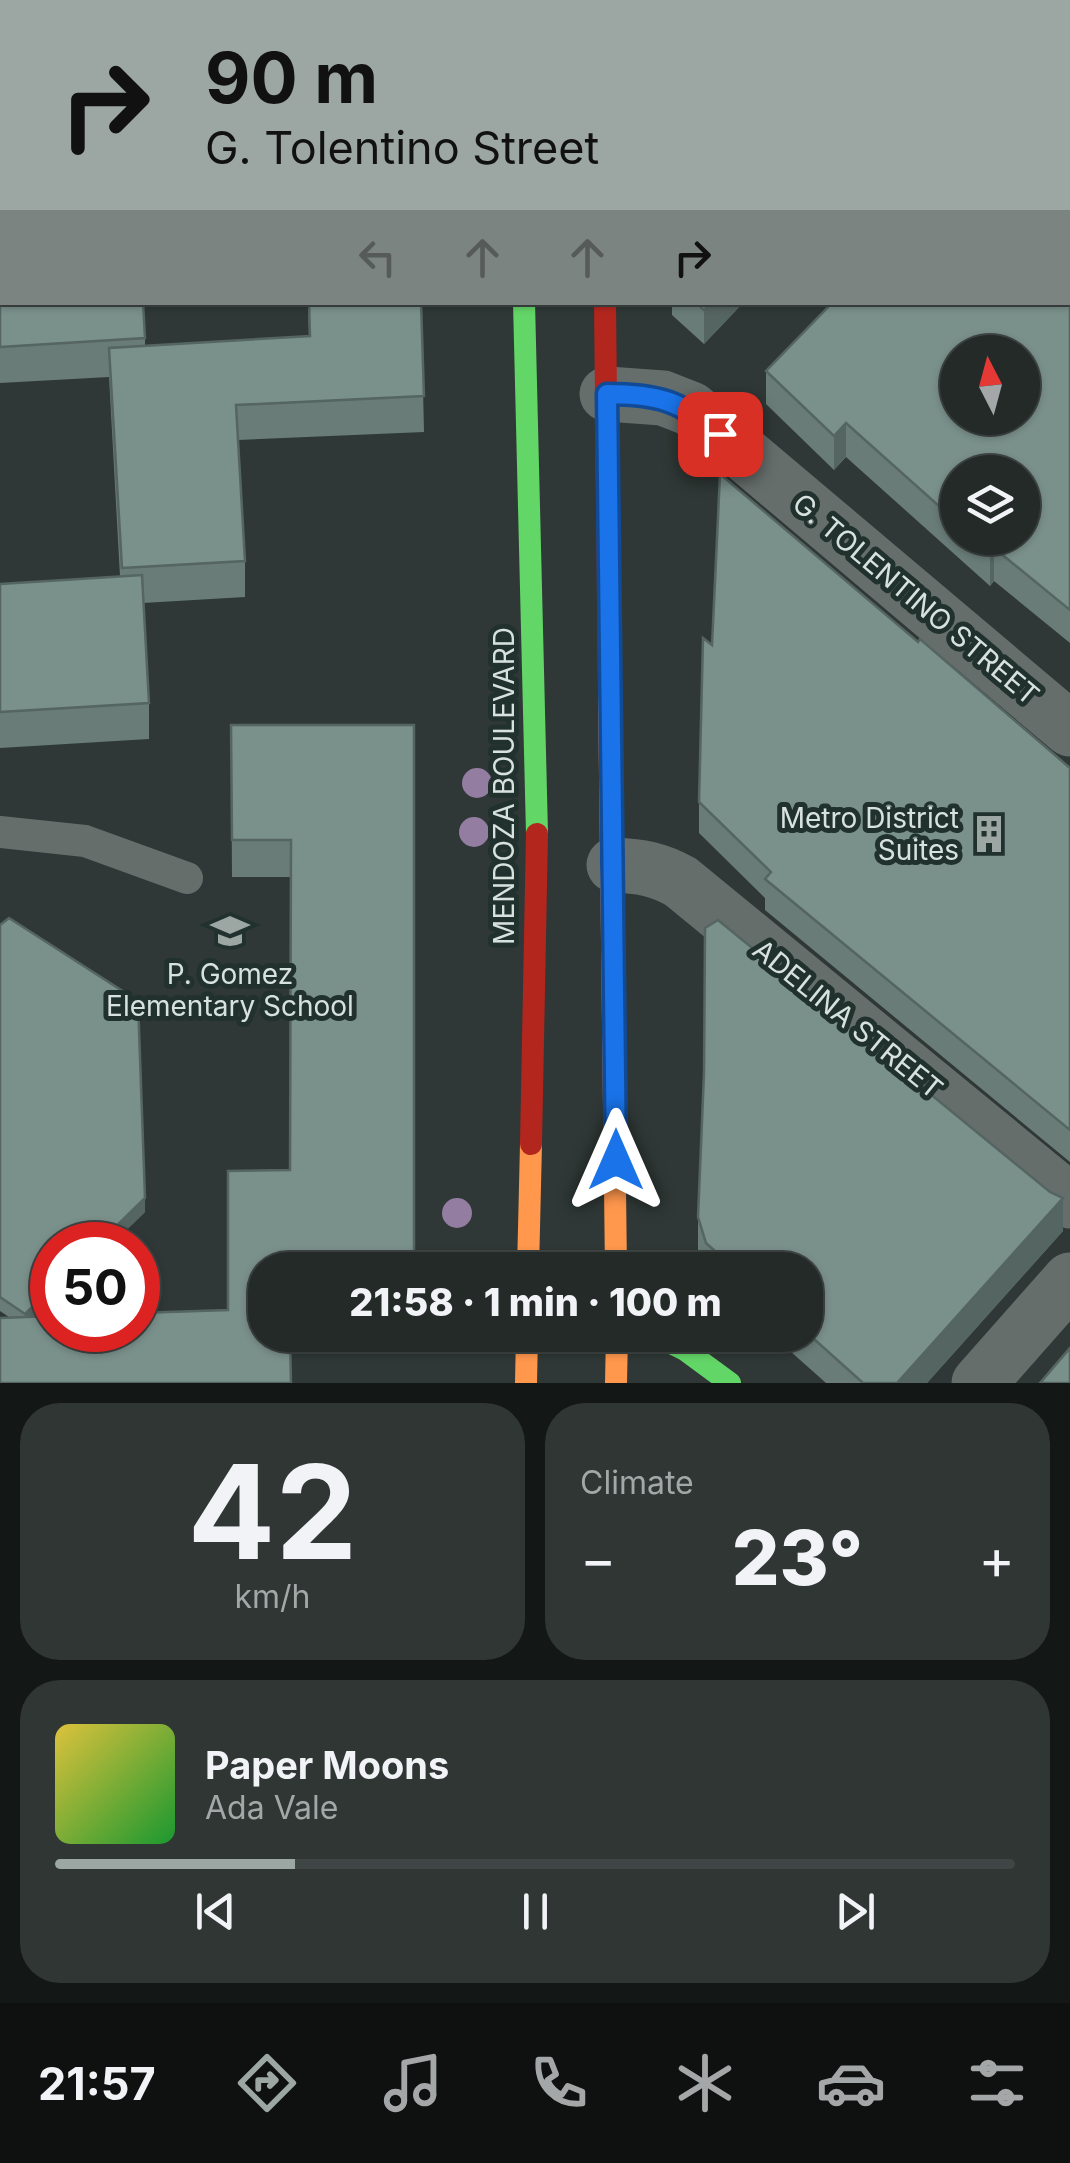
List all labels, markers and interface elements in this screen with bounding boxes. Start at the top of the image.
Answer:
text: 90 m [205,35,378,120]
icon: right [40,40,170,170]
text: G. Tolentino Street [205,120,599,175]
icon: left [350,230,405,285]
icon: ahead [455,230,510,285]
icon: ahead [560,230,615,285]
icon: right [665,230,720,285]
north arrow [940,335,1040,435]
map controls [940,335,1040,555]
pin [678,392,763,477]
icon: arrive [693,407,748,462]
button: layers [940,455,1040,555]
street label: G. TOLENTINO STREET [786,486,1046,712]
street label: MENDOZA BOULEVARD [487,627,521,945]
place label: Metro District Suites [780,801,959,867]
building icon: Metro District Suites [968,813,1010,855]
school or university icon: P. Gomez Elementary School [209,910,251,952]
street label: ADELINA STREET [746,932,950,1106]
place label: P. Gomez Elementary School [106,957,354,1023]
position arrow [564,1108,668,1212]
speed limit sign: 50 [30,1222,160,1352]
text: 21:58 · 1 min · 100 m [349,1279,722,1325]
text: 42 [188,1433,357,1590]
text: Climate [580,1463,694,1502]
text: 23° [732,1512,863,1603]
text: − [580,1526,616,1592]
text: + [979,1526,1015,1592]
text: km/h [234,1577,311,1616]
text: Paper Moons [205,1742,449,1788]
text: Ada Vale [205,1788,338,1827]
icon: previous [188,1884,243,1939]
icon: pause [508,1884,563,1939]
icon: next [828,1884,883,1939]
icon: directions [232,2048,302,2118]
icon: music [378,2048,448,2118]
icon: phone [524,2048,594,2118]
icon: climate [670,2048,740,2118]
icon: car [816,2048,886,2118]
icon: filters [962,2048,1032,2118]
text: 21:57 [38,2056,156,2111]

